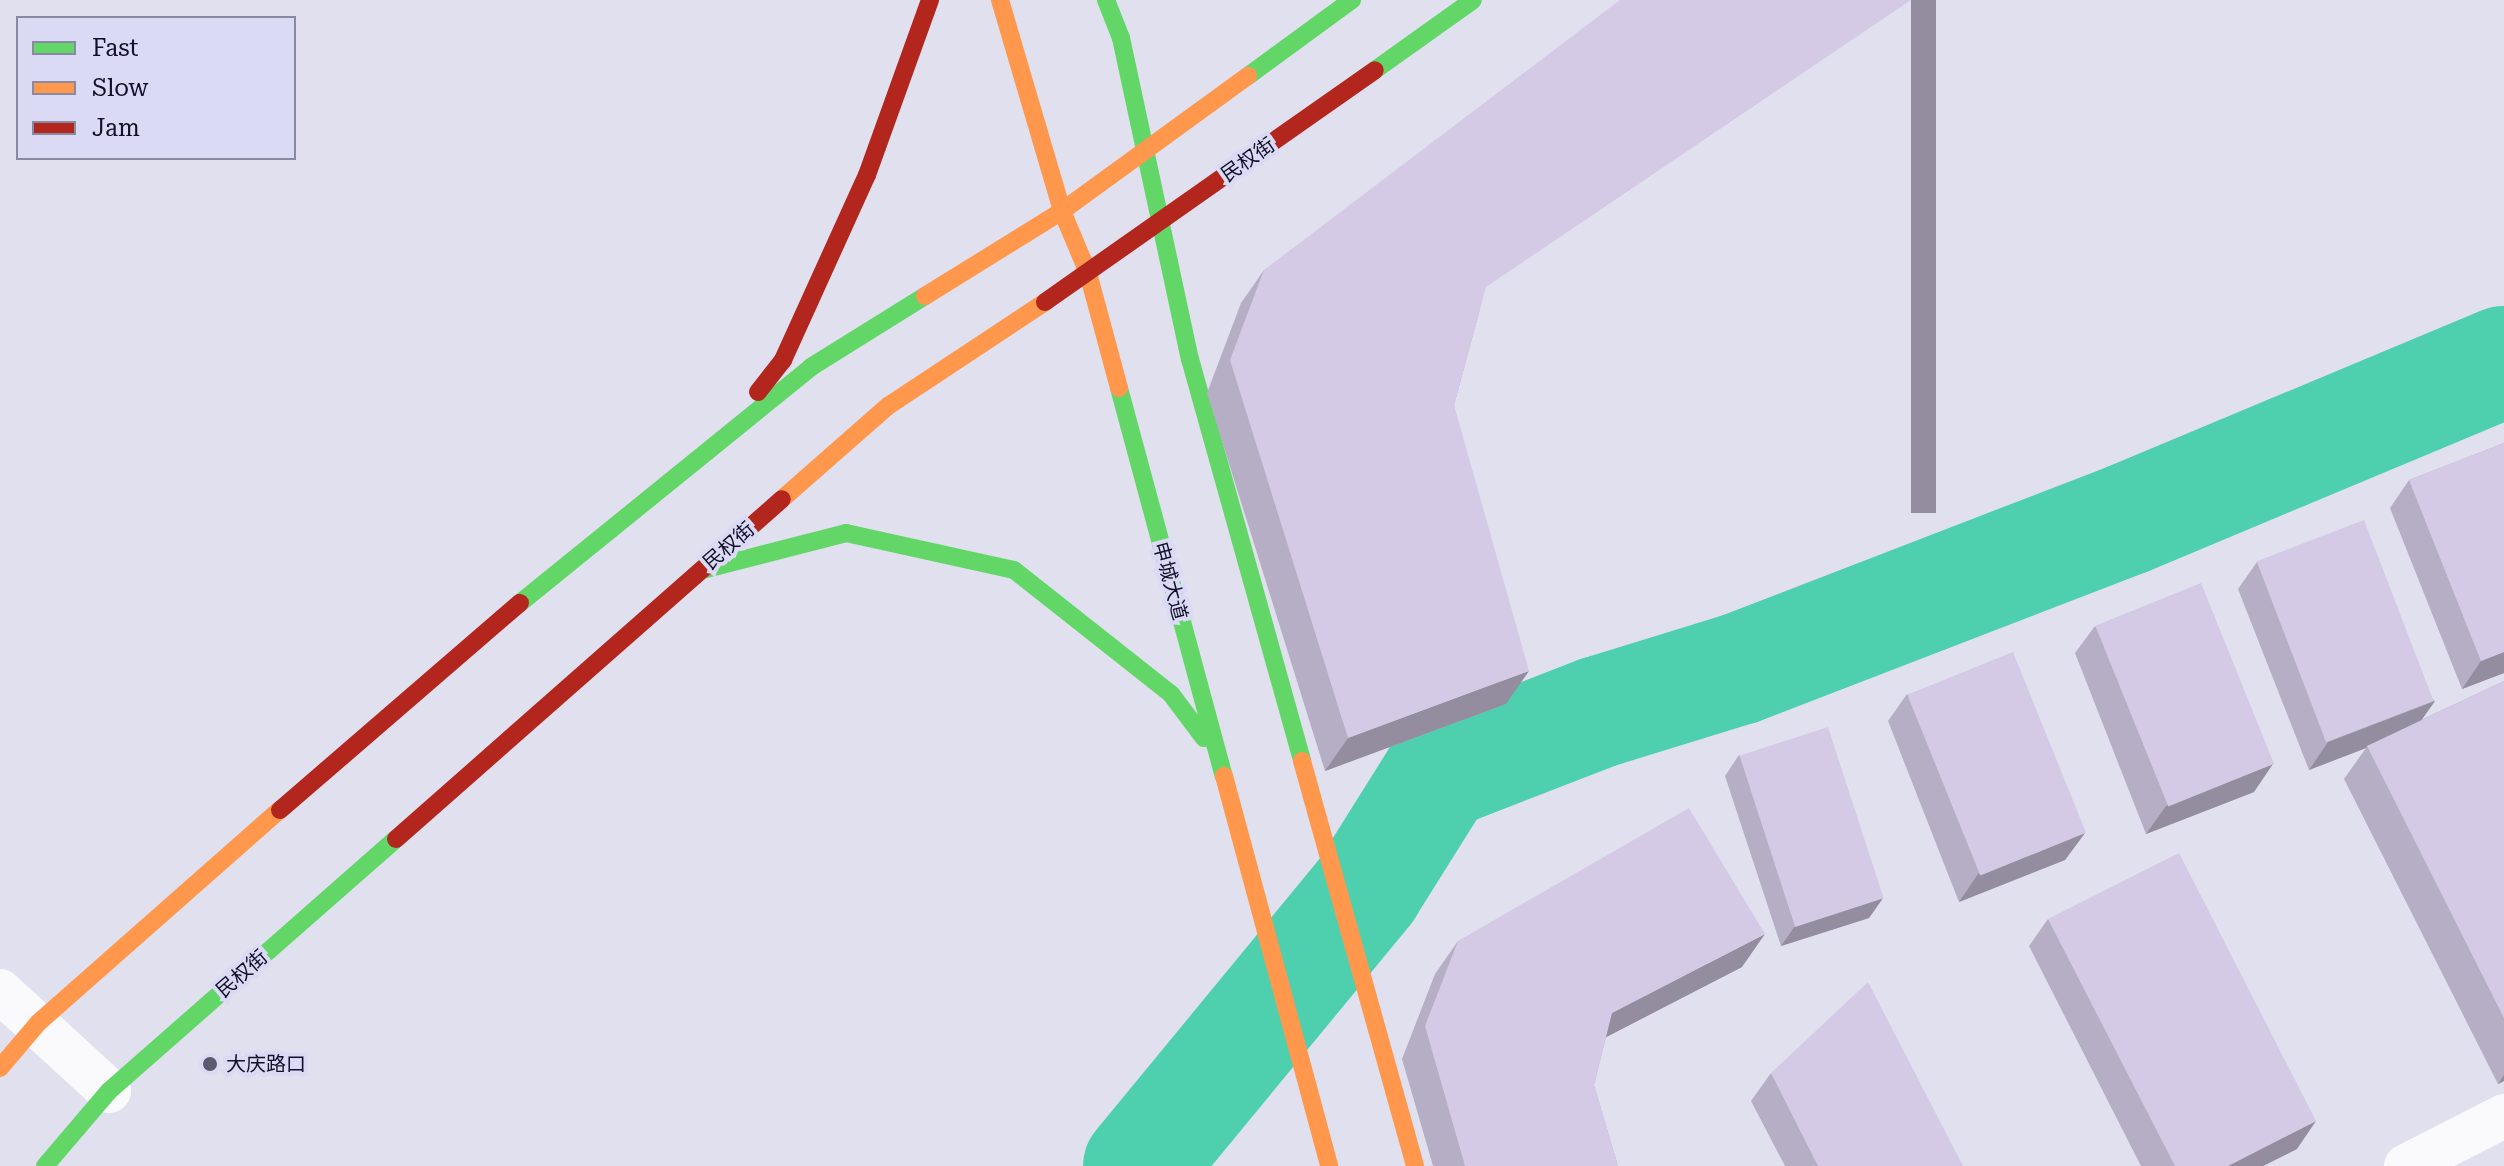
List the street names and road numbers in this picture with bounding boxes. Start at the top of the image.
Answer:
street label: 民权街 [1217,133,1279,187]
street label: 民权街 [698,517,760,575]
street label: 申城大道 [1148,539,1192,623]
street label: 民权街 [211,945,273,1003]

